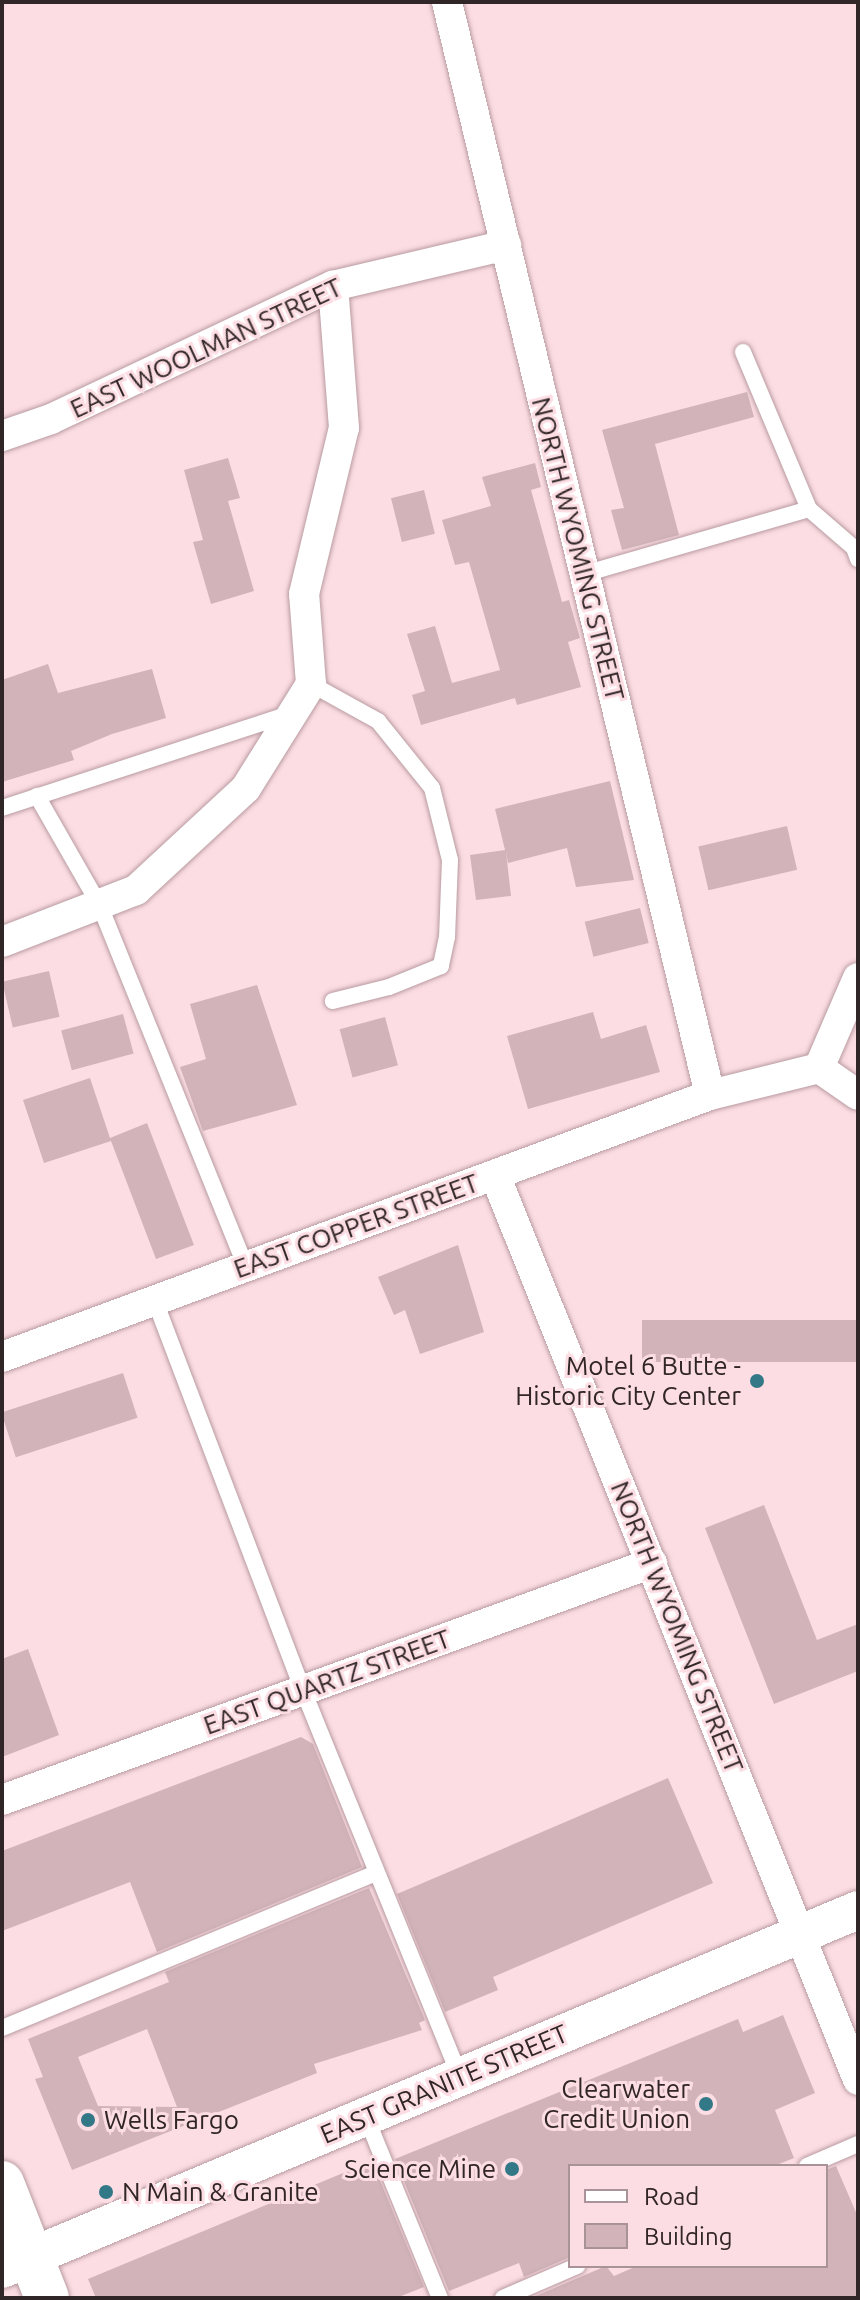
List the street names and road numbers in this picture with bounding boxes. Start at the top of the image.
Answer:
street label: EAST WOOLMAN STREET [65,271,347,425]
street label: NORTH WYOMING STREET [525,394,631,704]
street label: EAST COPPER STREET [230,1167,482,1285]
street label: NORTH WYOMING STREET [604,1477,750,1777]
street label: EAST QUARTZ STREET [199,1623,455,1741]
street label: EAST GRANITE STREET [316,2018,572,2150]

